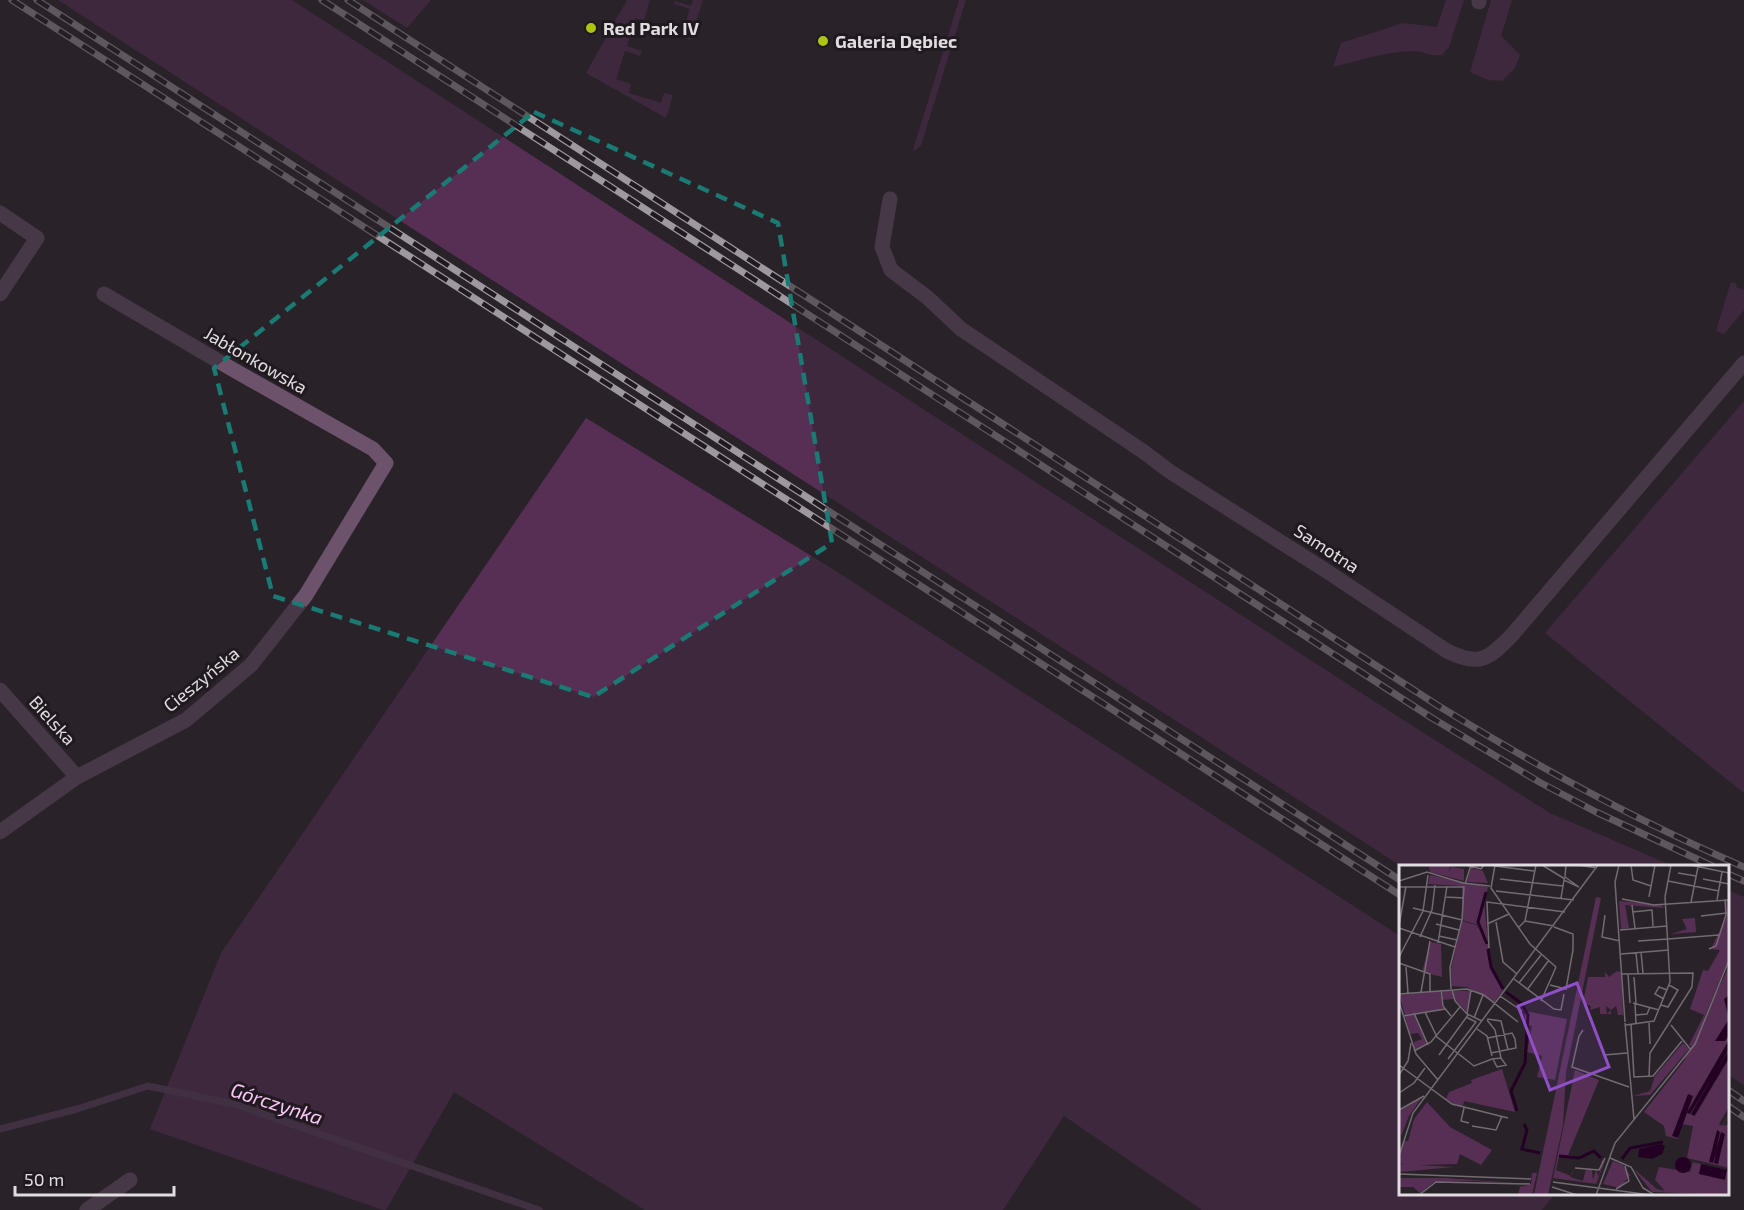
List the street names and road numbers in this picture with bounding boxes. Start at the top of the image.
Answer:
street label: Jabłonkowska [201,322,311,398]
street label: Samotna [1290,519,1364,577]
street label: Cieszyńska [159,642,243,716]
street label: Bielska [25,691,81,749]

